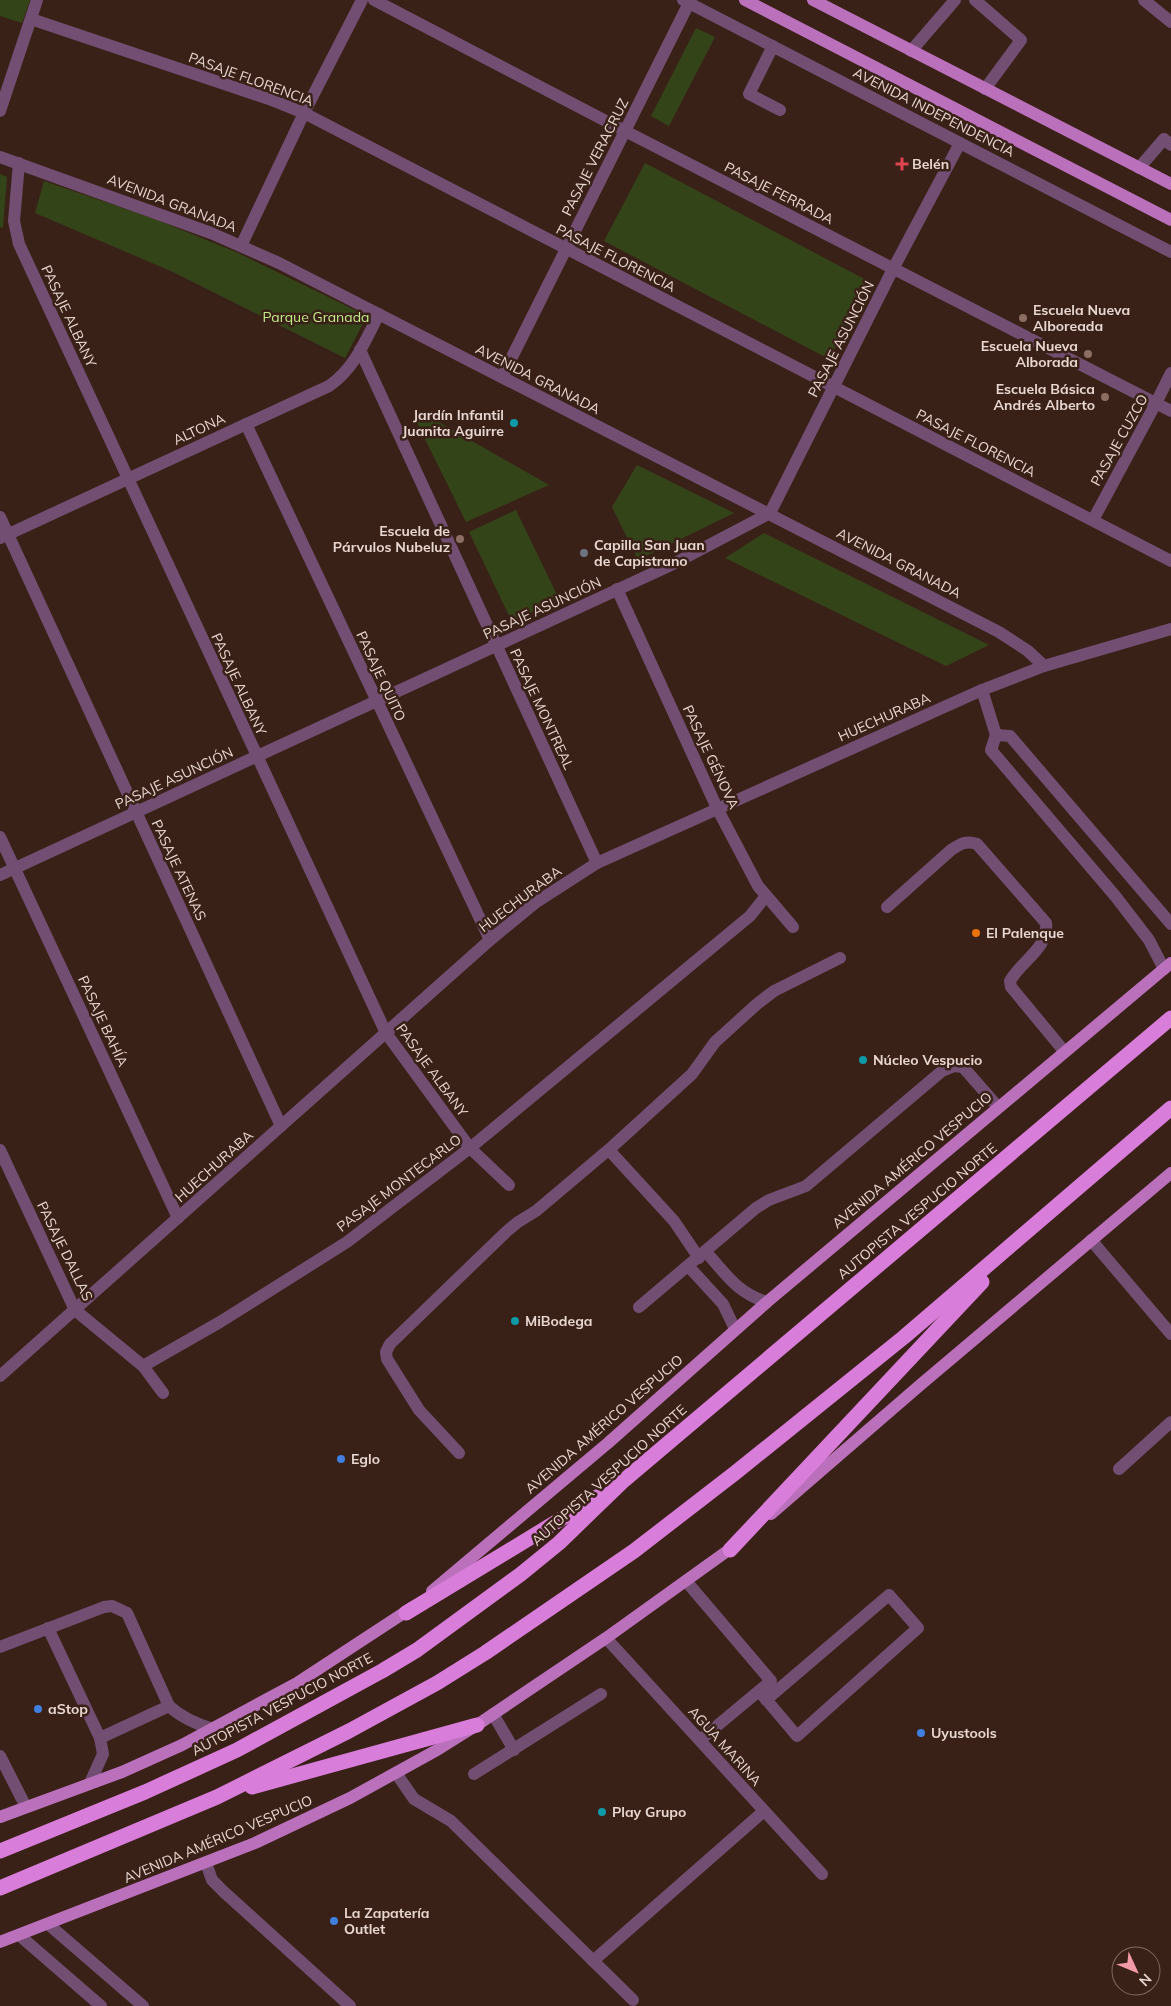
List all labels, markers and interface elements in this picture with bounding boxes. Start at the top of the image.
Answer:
street label: PASAJE FLORENCIA [186,48,317,110]
street label: AVENIDA INDEPENDENCIA [850,63,1018,161]
street label: PASAJE VERACRUZ [558,95,632,219]
place label: Belén [912,155,949,173]
street label: PASAJE FERRADA [721,158,837,229]
marker: Belén [896,158,908,170]
street label: AVENIDA GRANADA [105,170,240,236]
street label: PASAJE FLORENCIA [553,220,679,296]
street label: PASAJE ALBANY [37,262,101,370]
street label: PASAJE ASUNCIÓN [804,278,878,400]
place label: Escuela Nueva Alboreada [1033,301,1130,335]
park label: Parque Granada [263,308,369,326]
marker: Escuela Nueva Alboreada [1017,312,1029,324]
place label: Escuela Nueva Alborada [981,337,1078,371]
street label: AVENIDA GRANADA [473,340,604,418]
marker: Escuela Nueva Alborada [1082,348,1094,360]
place label: Escuela Básica Andrés Alberto [994,380,1095,414]
street label: PASAJE CUZCO [1086,391,1152,489]
marker: Escuela Básica Andrés Alberto [1099,391,1111,403]
street label: PASAJE FLORENCIA [913,405,1039,481]
place label: Jardín Infantil Juanita Aguirre [402,406,504,440]
street label: ALTONA [170,409,229,449]
marker: Jardín Infantil Juanita Aguirre [508,417,520,429]
place label: Escuela de Párvulos Nubeluz [333,522,450,556]
street label: AVENIDA GRANADA [834,524,965,602]
marker: Escuela de Párvulos Nubeluz [454,533,466,545]
place label: Capilla San Juan de Capistrano [594,536,705,570]
marker: Capilla San Juan de Capistrano [578,547,590,559]
street label: PASAJE ASUNCIÓN [480,573,604,643]
street label: PASAJE QUITO [352,628,410,724]
street label: PASAJE ALBANY [207,630,271,738]
street label: PASAJE MONTREAL [506,646,578,773]
street label: HUECHURABA [835,688,934,745]
street label: PASAJE GÉNOVA [679,702,743,813]
street label: PASAJE ASUNCIÓN [112,743,236,813]
street label: PASAJE ATENAS [148,817,210,924]
street label: HUECHURABA [475,862,566,936]
place label: El Palenque [986,924,1064,942]
marker: El Palenque [970,927,982,939]
street label: PASAJE BAHÍA [74,973,132,1070]
street label: PASAJE ALBANY [392,1020,472,1120]
place label: Núcleo Vespucio [873,1051,982,1069]
marker: Núcleo Vespucio [857,1054,869,1066]
street label: AVENIDA AMÉRICO VESPUCIO [828,1088,996,1232]
street label: HUECHURABA [171,1126,257,1206]
street label: PASAJE MONTECARLO [333,1130,465,1236]
street label: AUTOPISTA VESPUCIO NORTE [834,1139,1000,1283]
street label: PASAJE DALLAS [33,1198,97,1304]
place label: MiBodega [525,1312,593,1330]
marker: MiBodega [509,1315,521,1327]
street label: AVENIDA AMÉRICO VESPUCIO [521,1350,687,1498]
street label: AUTOPISTA VESPUCIO NORTE [528,1401,690,1549]
place label: Eglo [351,1450,380,1468]
marker: Eglo [335,1453,347,1465]
street label: AUTOPISTA VESPUCIO NORTE [188,1648,376,1760]
place label: aStop [48,1700,88,1718]
marker: aStop [32,1703,44,1715]
street label: AGUA MARINA [685,1703,766,1790]
place label: Uyustools [931,1724,997,1742]
marker: Uyustools [915,1727,927,1739]
street label: AVENIDA AMÉRICO VESPUCIO [121,1791,315,1887]
place label: Play Grupo [612,1803,686,1821]
marker: Play Grupo [596,1806,608,1818]
place label: La Zapatería Outlet [344,1904,430,1938]
marker: La Zapatería Outlet [328,1915,340,1927]
north arrow [1111,1946,1161,1996]
text: N [1135,1970,1155,1990]

